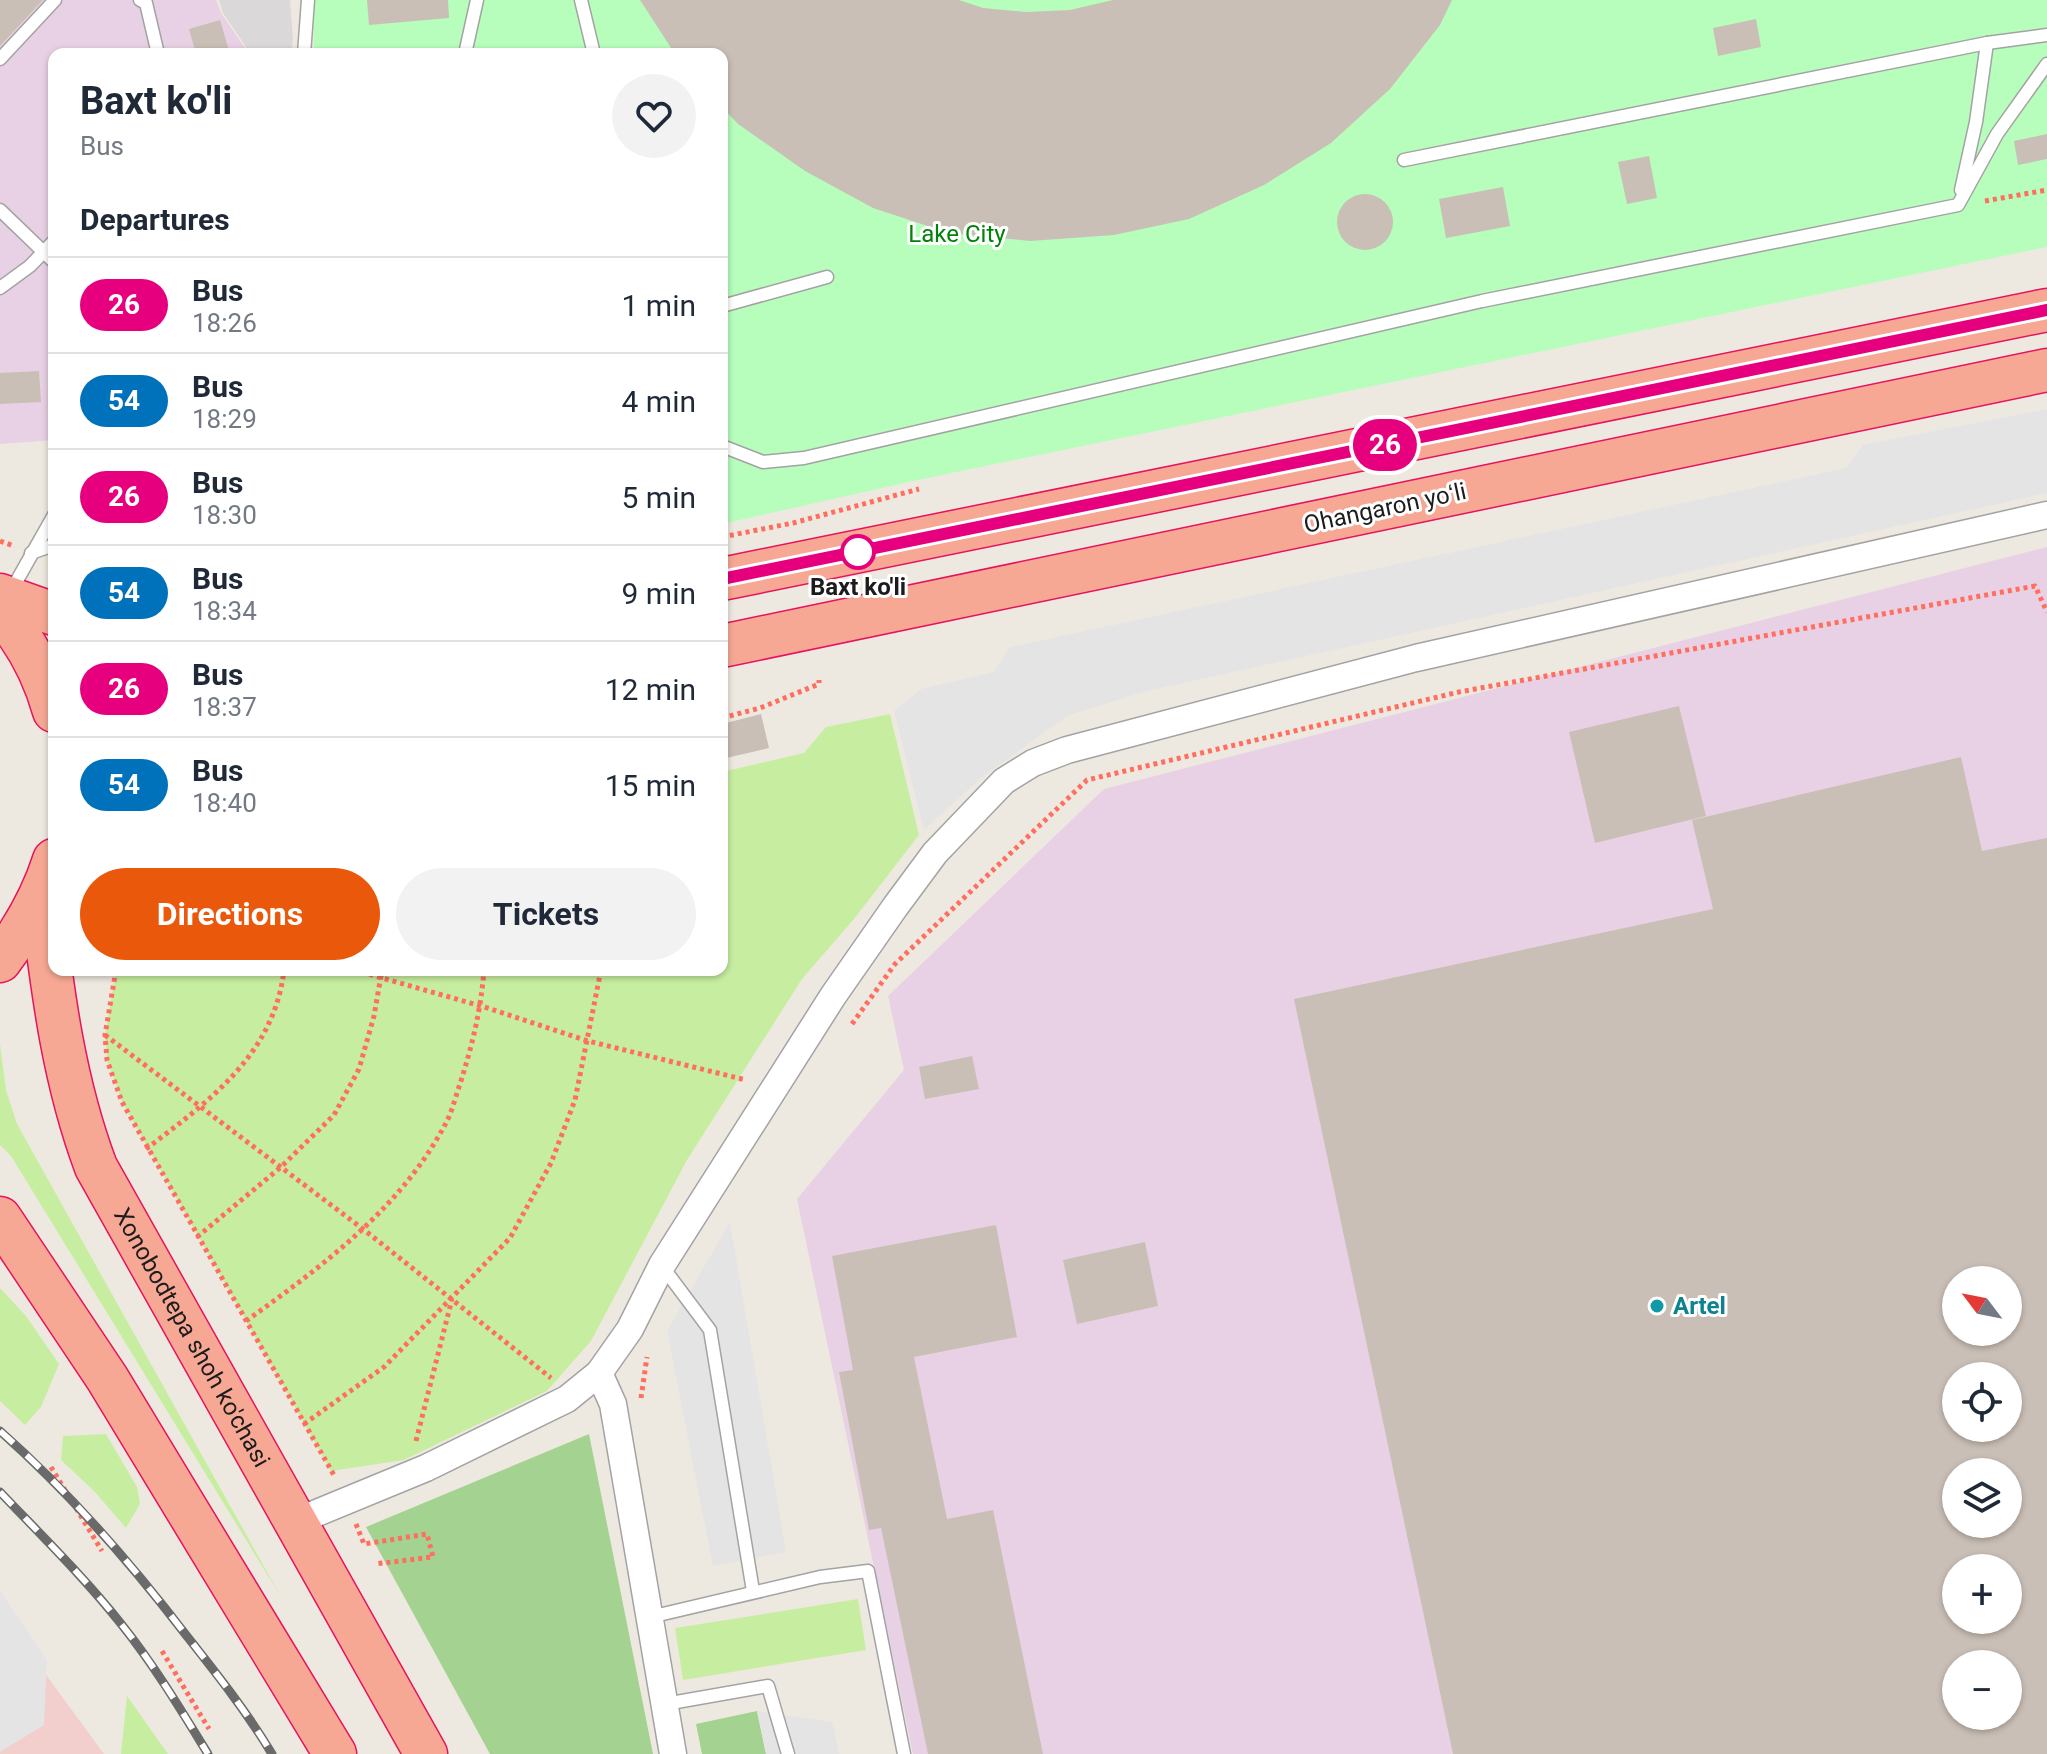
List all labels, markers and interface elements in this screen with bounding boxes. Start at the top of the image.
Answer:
button: heart [612,74,696,158]
text: Baxt ko'li [80,79,232,123]
text: Bus [80,131,124,161]
text: Departures [80,202,230,237]
park label: Lake City [908,220,1006,248]
text: Bus [192,273,243,308]
text: 26 [108,288,140,321]
text: 1 min [622,288,696,323]
text: 18:26 [192,308,257,338]
text: Bus [192,369,243,404]
text: 54 [108,384,140,417]
text: 4 min [622,384,696,419]
text: 18:29 [192,404,257,434]
line badge: 26 [1349,419,1421,471]
text: 26 [1369,428,1401,461]
text: Bus [192,465,243,500]
street label: Ohangaron yoʻli [1301,477,1469,539]
text: 26 [108,480,140,513]
text: 5 min [622,480,696,515]
text: 18:30 [192,500,257,530]
marker: Baxt ko'li [841,535,875,569]
text: Bus [192,561,243,596]
place label: Baxt ko'li [810,573,906,601]
text: 54 [108,576,140,609]
text: 9 min [622,576,696,611]
text: 18:34 [192,596,257,626]
text: Bus [192,657,243,692]
text: 26 [108,672,140,705]
text: 12 min [605,672,696,707]
text: 18:37 [192,692,257,722]
text: Bus [192,753,243,788]
text: 54 [108,768,140,801]
text: 15 min [605,768,696,803]
text: 18:40 [192,788,257,818]
button: Directions [80,868,380,960]
button: Tickets [396,868,696,960]
street label: Xonobodtepa shoh ko'chasi [108,1203,276,1472]
north arrow [1942,1266,2022,1346]
map controls [1942,1266,2022,1730]
place label: Artel [1673,1292,1726,1320]
marker: Artel [1648,1297,1666,1315]
button: locate [1942,1362,2022,1442]
button: layers [1942,1458,2022,1538]
button: + [1942,1554,2022,1634]
button: − [1942,1650,2022,1730]

